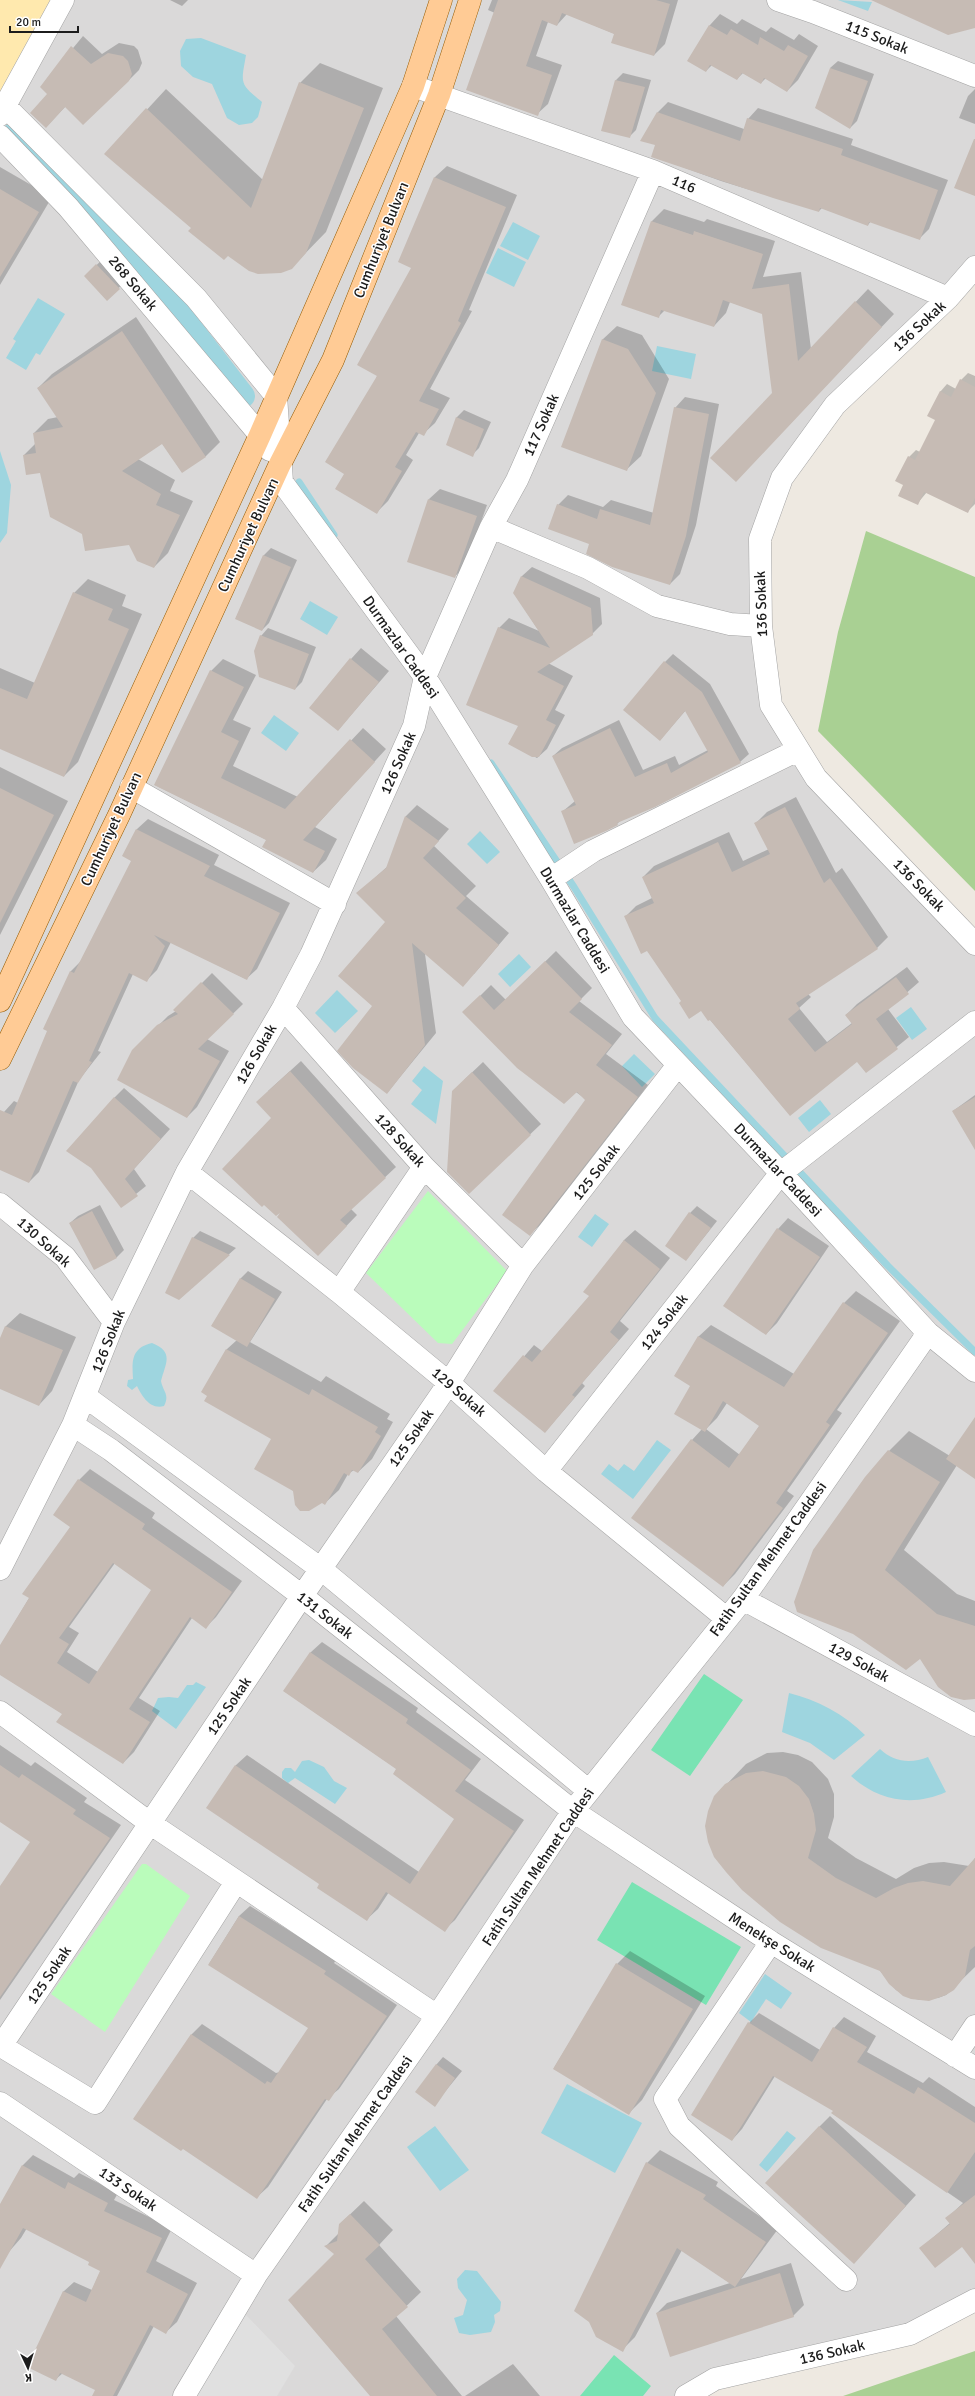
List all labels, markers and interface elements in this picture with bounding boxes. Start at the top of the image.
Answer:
scale bar [10,8,78,34]
text: 20 m [16,15,41,30]
street label: 115 Sokak [843,16,912,58]
street label: 116 [669,171,699,197]
street label: Cumhuriyet Bulvarı [349,179,413,301]
street label: 268 Sokak [105,252,162,315]
street label: 136 Sokak [889,296,950,355]
street label: 117 Sokak [519,391,563,459]
street label: Cumhuriyet Bulvarı [214,475,282,595]
street label: 136 Sokak [751,570,771,637]
street label: Durmazlar Caddesi [359,592,443,702]
street label: 126 Sokak [376,729,420,797]
street label: Cumhuriyet Bulvarı [77,769,145,889]
street label: 136 Sokak [889,855,949,915]
street label: Durmazlar Caddesi [536,863,614,977]
street label: 126 Sokak [232,1020,281,1087]
street label: 128 Sokak [371,1109,429,1171]
street label: Durmazlar Caddesi [730,1120,826,1220]
street label: 125 Sokak [568,1140,624,1204]
street label: 130 Sokak [13,1213,75,1271]
street label: 124 Sokak [636,1290,692,1354]
street label: 126 Sokak [87,1306,129,1375]
street label: 129 Sokak [428,1363,490,1421]
street label: 125 Sokak [385,1405,438,1470]
street label: Fatih Sultan Mehmet Caddesi [706,1478,830,1640]
street label: 131 Sokak [293,1587,357,1643]
street label: 129 Sokak [826,1638,893,1686]
street label: 125 Sokak [203,1673,255,1739]
street label: Fatih Sultan Mehmet Caddesi [478,1784,598,1950]
street label: Menekşe Sokak [725,1908,819,1976]
street label: 125 Sokak [23,1942,75,2008]
street label: Fatih Sultan Mehmet Caddesi [294,2052,416,2216]
street label: 133 Sokak [95,2163,161,2215]
street label: 136 Sokak [798,2336,867,2368]
north arrow [8,2348,48,2388]
text: K [25,2371,33,2384]

